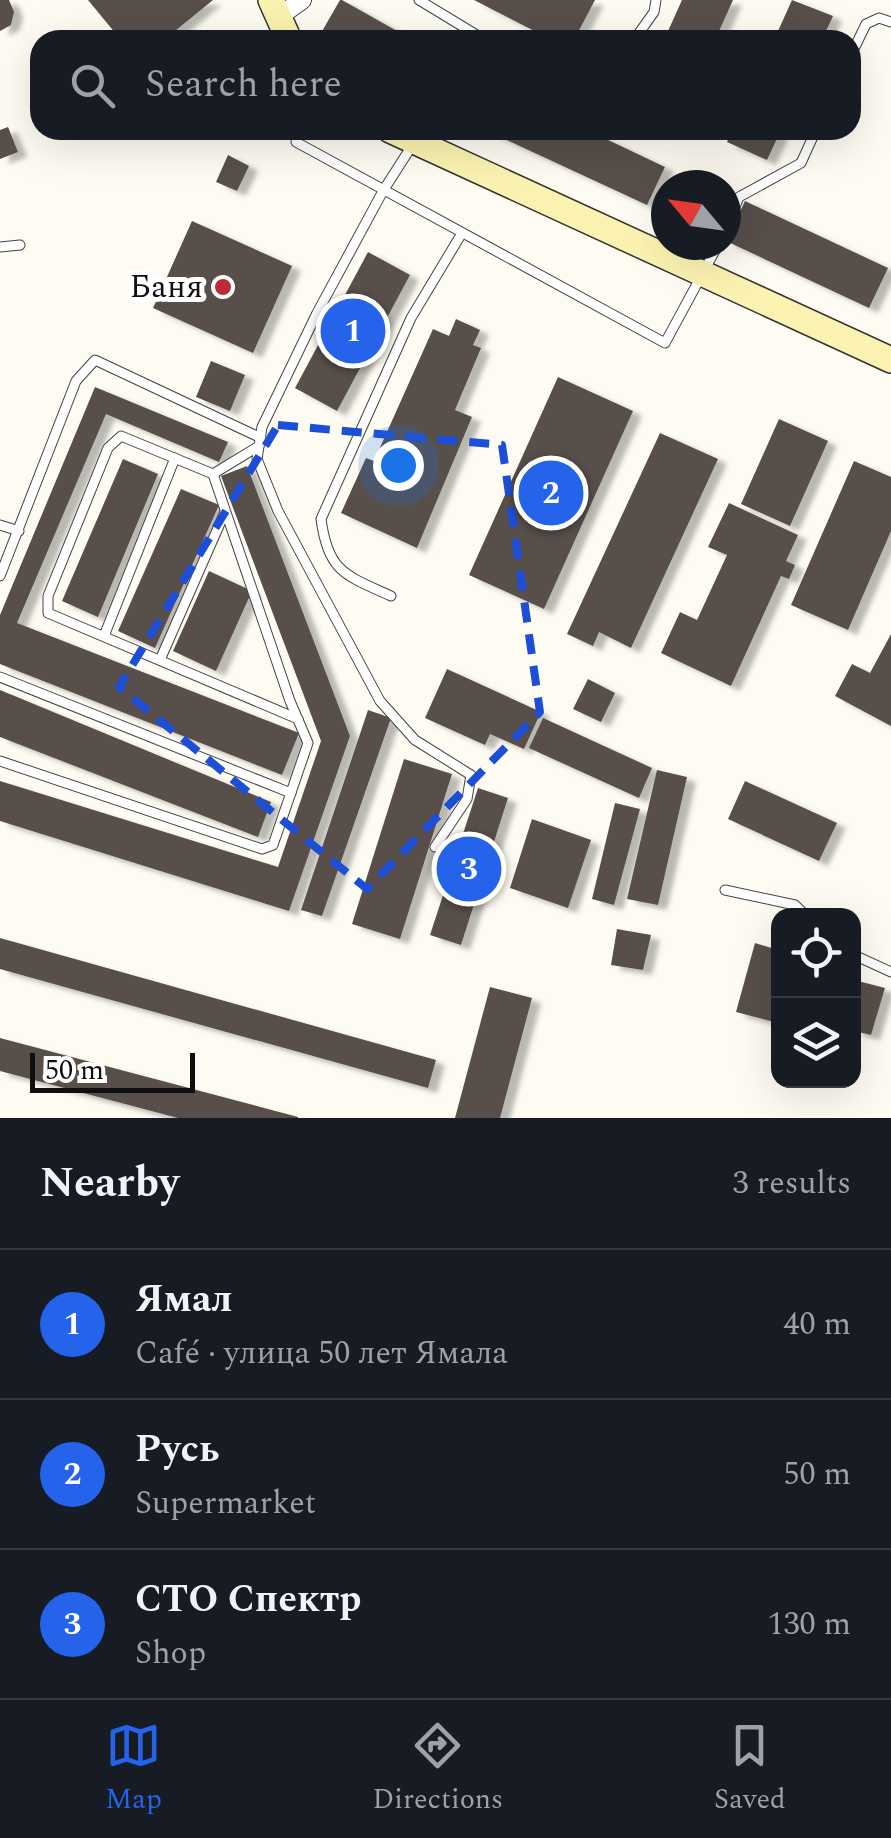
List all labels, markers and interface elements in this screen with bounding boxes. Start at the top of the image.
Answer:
search box [30,30,861,140]
text: Search here [145,56,342,114]
icon: search [65,58,120,113]
north arrow [651,170,741,260]
place label: Баня [130,263,203,312]
marker: Баня [212,276,234,298]
pin: 1 [320,294,386,368]
your location [373,440,424,491]
pin: 2 [518,456,584,530]
pin: 3 [436,832,502,906]
map controls [771,908,861,1088]
button: locate [771,908,861,998]
button: layers [771,998,861,1088]
scale bar [30,1048,195,1092]
text: 50 m [45,1049,104,1092]
text: Nearby [40,1152,179,1215]
text: 3 results [732,1159,851,1208]
text: Ямал [135,1271,232,1329]
text: 1 [64,1300,81,1349]
text: 40 m [783,1300,851,1349]
text: Café · улица 50 лет Ямала [135,1329,508,1378]
text: Русь [135,1421,219,1479]
text: 2 [64,1450,81,1499]
text: 50 m [783,1450,851,1499]
text: Supermarket [135,1479,316,1528]
text: СТО Спектр [135,1571,361,1629]
text: 3 [64,1600,81,1649]
text: 130 m [767,1600,851,1649]
text: Shop [135,1629,206,1678]
tab: Map [105,1718,162,1821]
tab: Directions [372,1718,503,1821]
tab: Saved [714,1718,786,1821]

